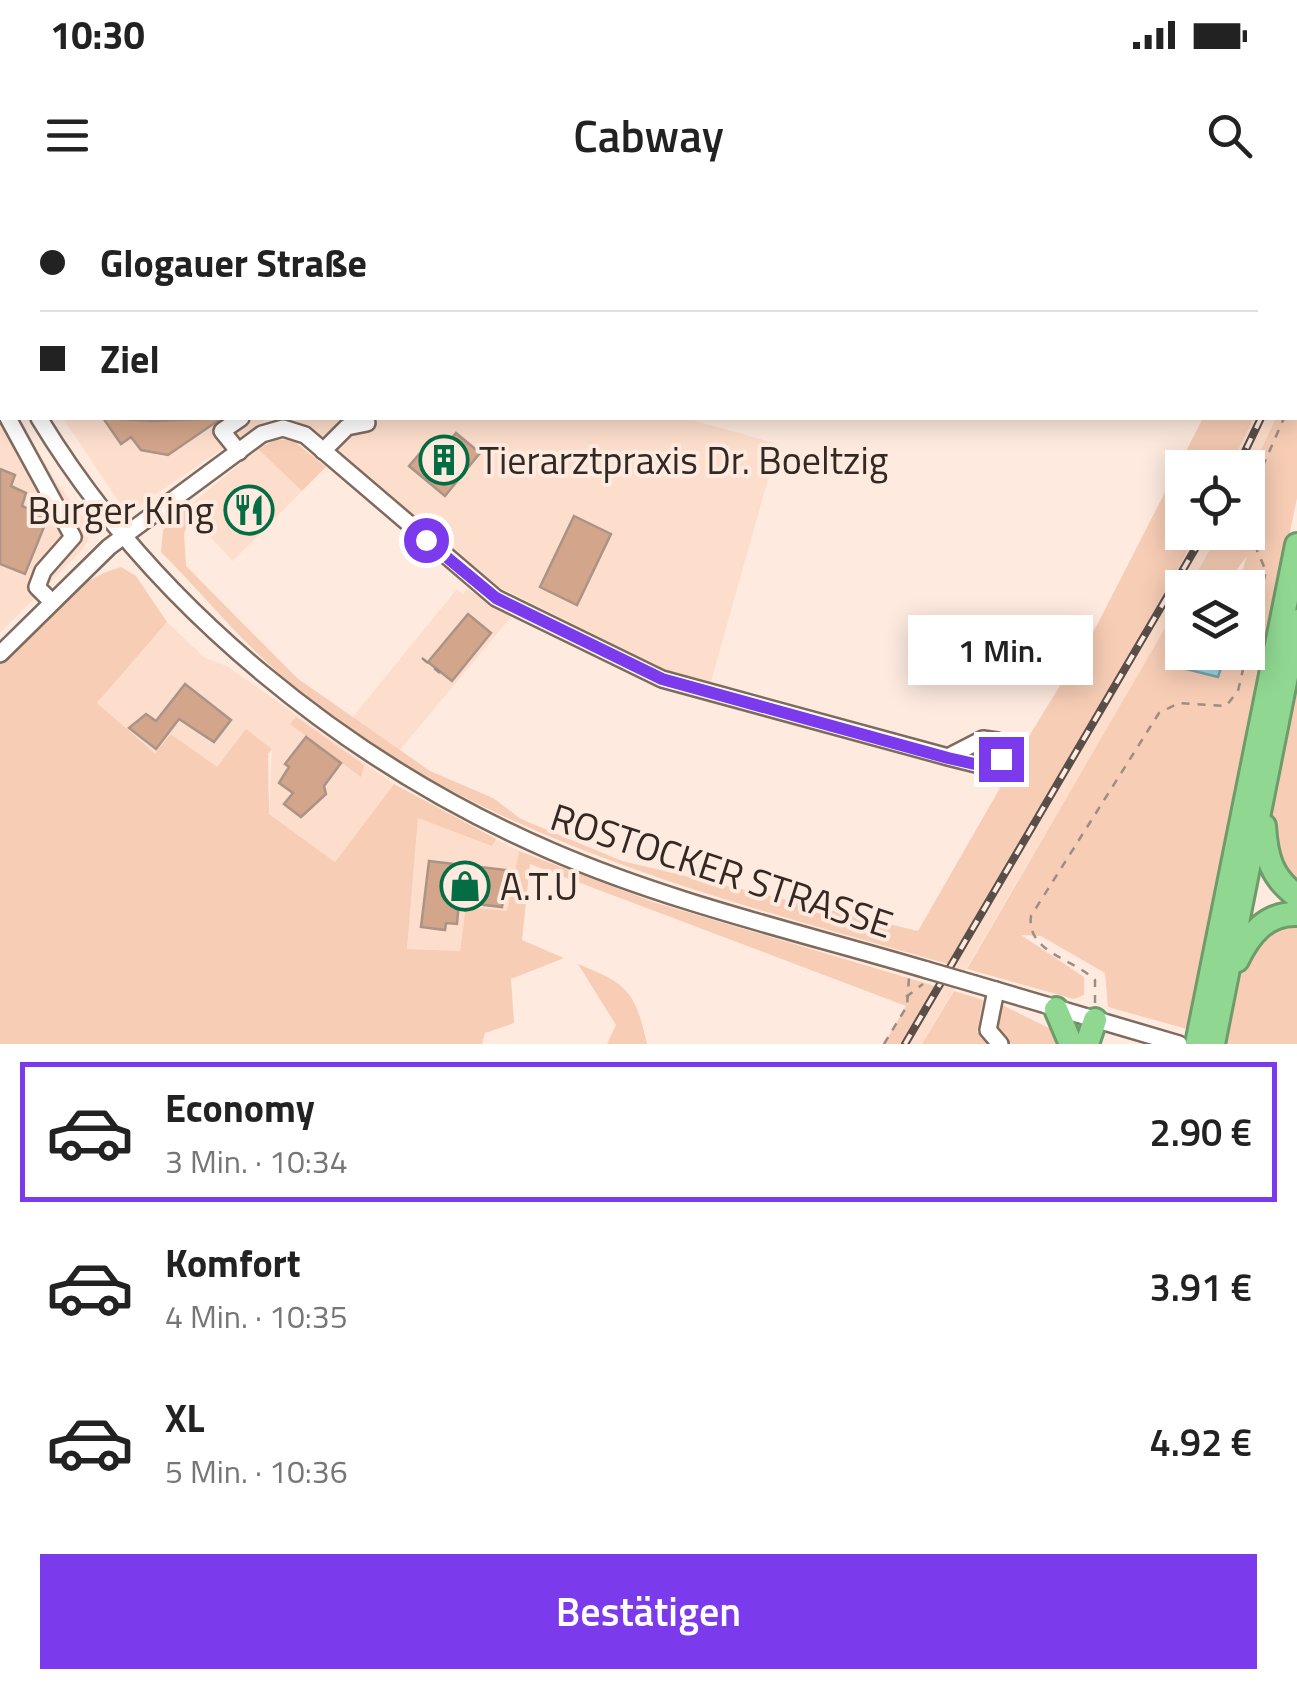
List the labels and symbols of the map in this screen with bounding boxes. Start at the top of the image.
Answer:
place label: Tierarztpraxis Dr. Boeltzig [479,431,888,489]
building icon: Tierarztpraxis Dr. Boeltzig [418,434,470,486]
place label: Burger King [27,481,214,539]
restaurant icon: Burger King [223,484,275,536]
route start [404,518,449,563]
callout: 1 Min. [908,614,1094,684]
route end [979,737,1024,782]
street label: ROSTOCKER STRASSE [543,787,901,953]
place label: A.T.U [500,857,578,915]
shop icon: A.T.U [439,860,491,912]

